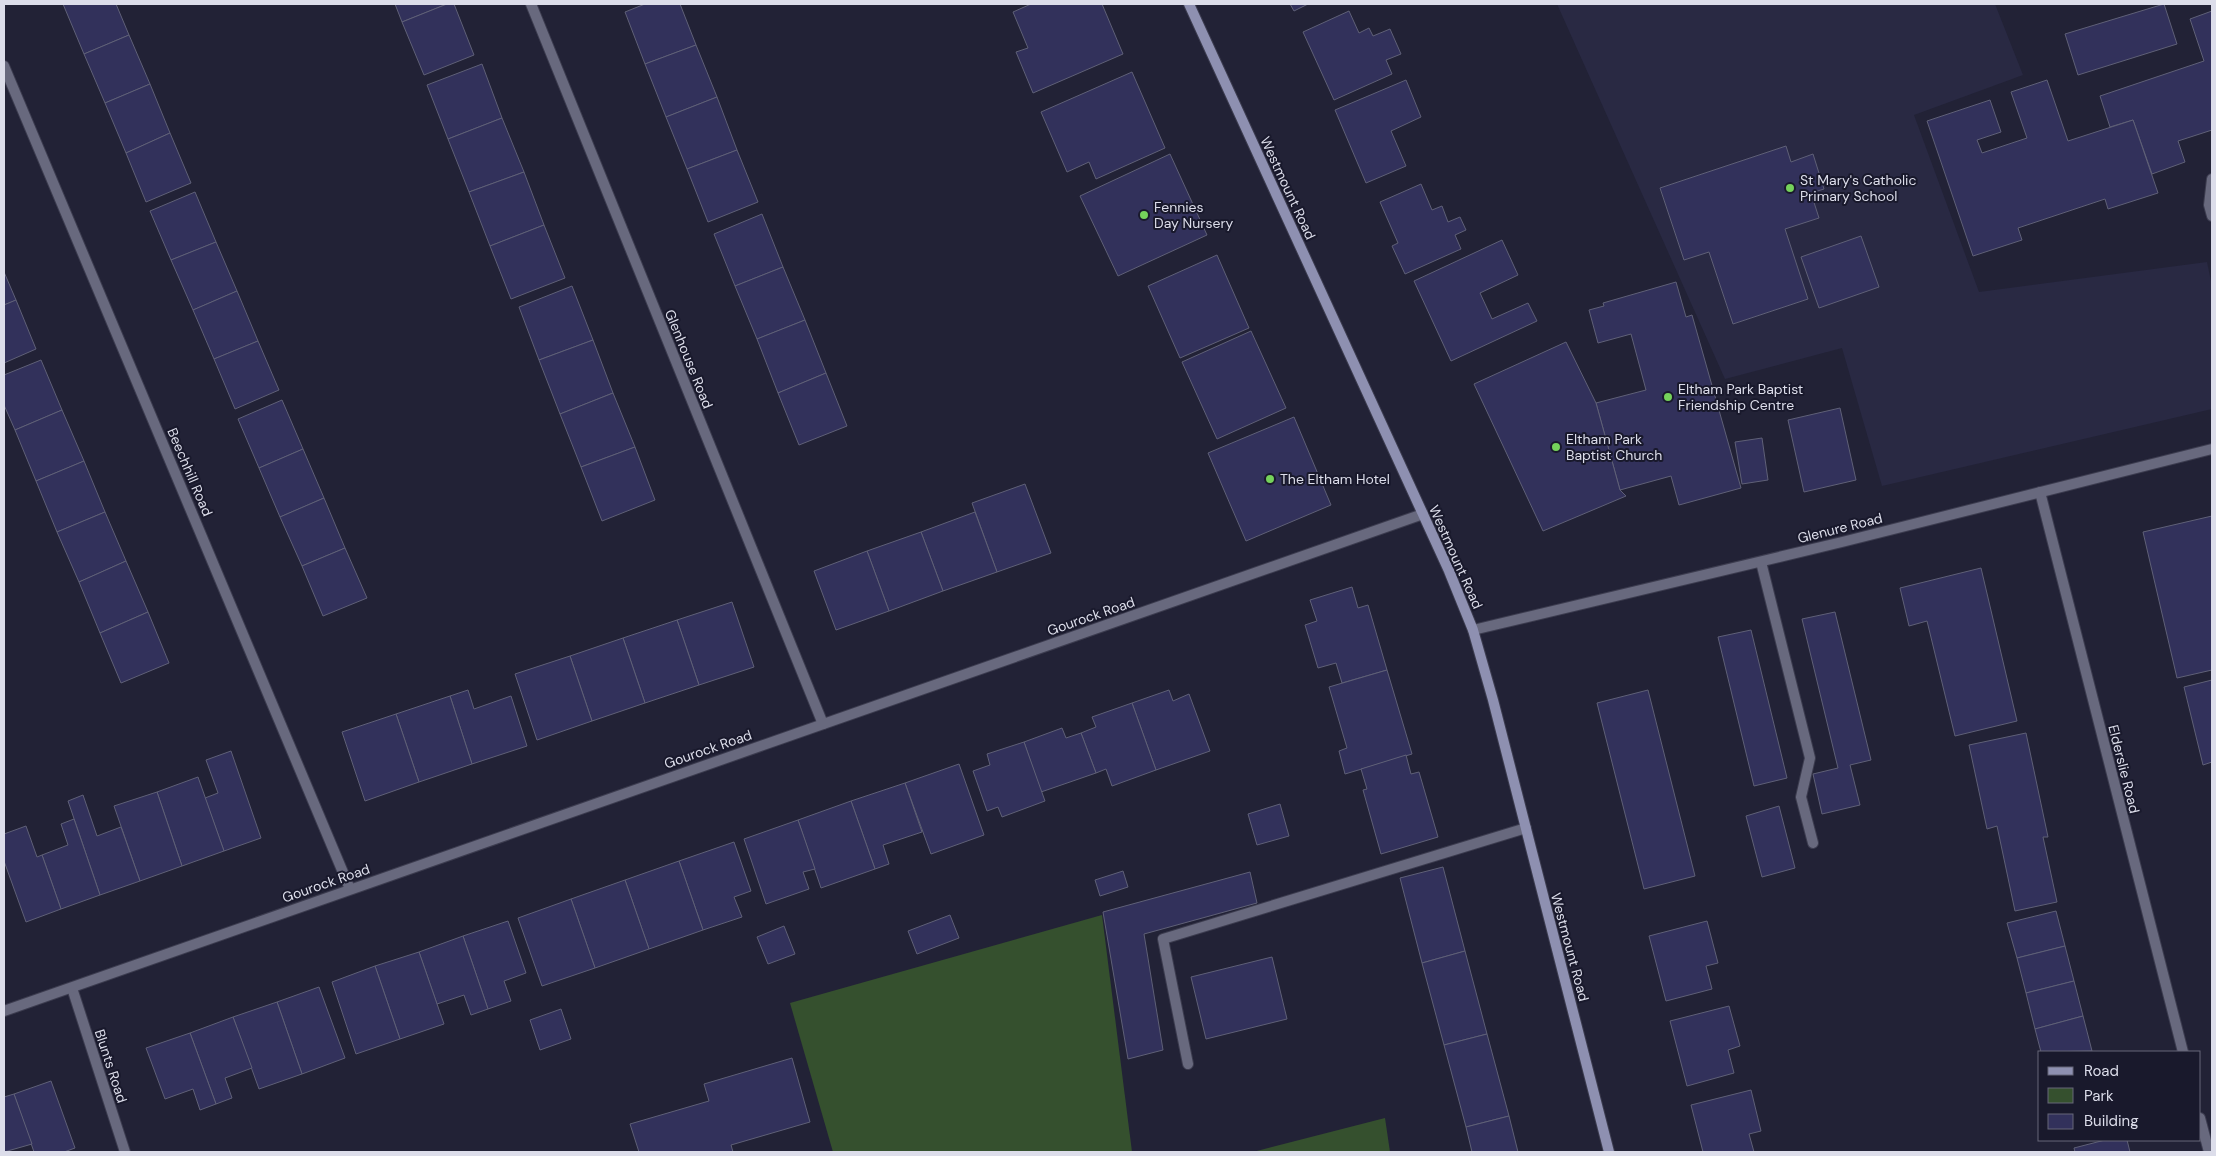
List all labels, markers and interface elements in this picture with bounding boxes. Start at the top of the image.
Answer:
street label: Westmount Road [1256,134,1320,242]
place label: St Mary's Catholic Primary School [1800,171,1916,205]
marker: St Mary's Catholic Primary School [1784,182,1796,194]
place label: Fennies Day Nursery [1154,198,1234,232]
marker: Fennies Day Nursery [1138,209,1150,221]
street label: Glenhouse Road [661,307,717,411]
place label: Eltham Park Baptist Friendship Centre [1678,380,1803,414]
marker: Eltham Park Baptist Friendship Centre [1662,391,1674,403]
street label: Beechhill Road [163,425,217,519]
place label: Eltham Park Baptist Church [1566,430,1662,464]
marker: Eltham Park Baptist Church [1550,441,1562,453]
place label: The Eltham Hotel [1280,470,1390,488]
marker: The Eltham Hotel [1264,473,1276,485]
street label: Westmount Road [1425,502,1487,612]
street label: Glenure Road [1796,509,1884,547]
street label: Gourock Road [1045,593,1137,639]
street label: Elderslie Road [2104,723,2144,815]
street label: Gourock Road [662,726,754,772]
street label: Gourock Road [280,860,372,906]
street label: Westmount Road [1547,891,1593,1003]
street label: Blunts Road [91,1027,131,1105]
legend [2038,1051,2201,1141]
text: Road [2084,1061,2119,1081]
text: Park [2084,1086,2114,1106]
text: Building [2084,1111,2139,1131]

